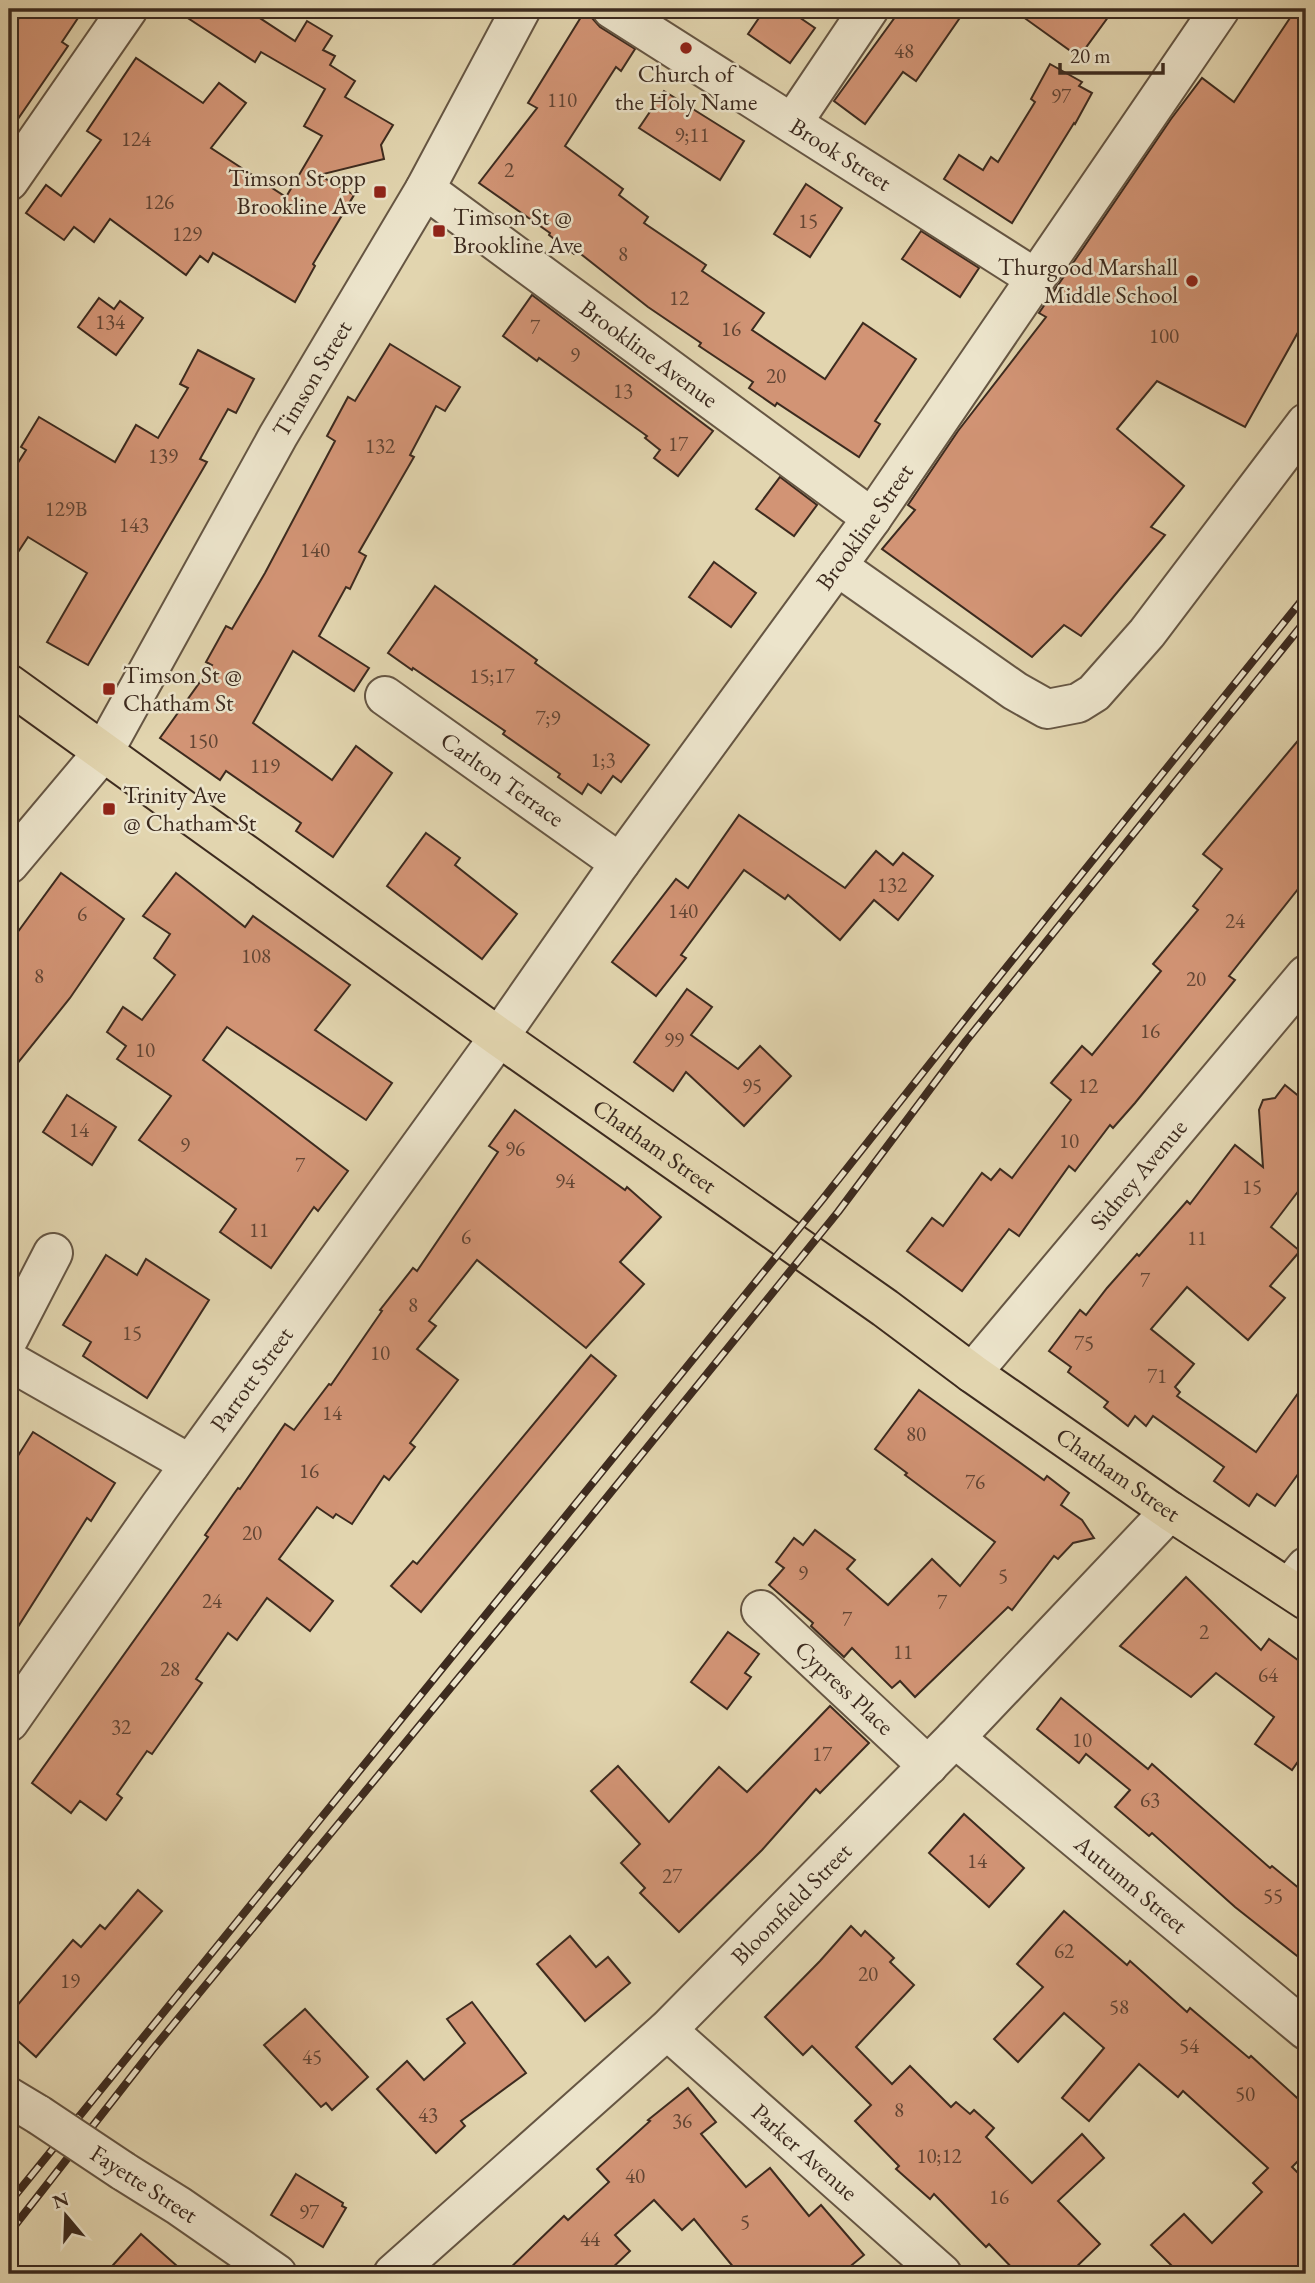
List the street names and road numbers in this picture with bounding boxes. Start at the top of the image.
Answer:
street label: Brook Street [784,110,898,198]
street label: Brookline Avenue [574,292,725,415]
street label: Timson Street [265,314,359,443]
street label: Brookline Street [809,457,920,596]
street label: Carlton Terrace [435,724,571,834]
street label: Chatham Street [587,1092,723,1200]
street label: Sidney Avenue [1083,1112,1194,1236]
street label: Parrott Street [203,1320,300,1438]
street label: Chatham Street [1050,1420,1187,1529]
street label: Cypress Place [788,1633,901,1741]
street label: Autumn Street [1067,1827,1195,1941]
street label: Bloomfield Street [724,1836,858,1971]
street label: Parker Avenue [745,2096,865,2207]
street label: Fayette Street [85,2137,204,2230]

